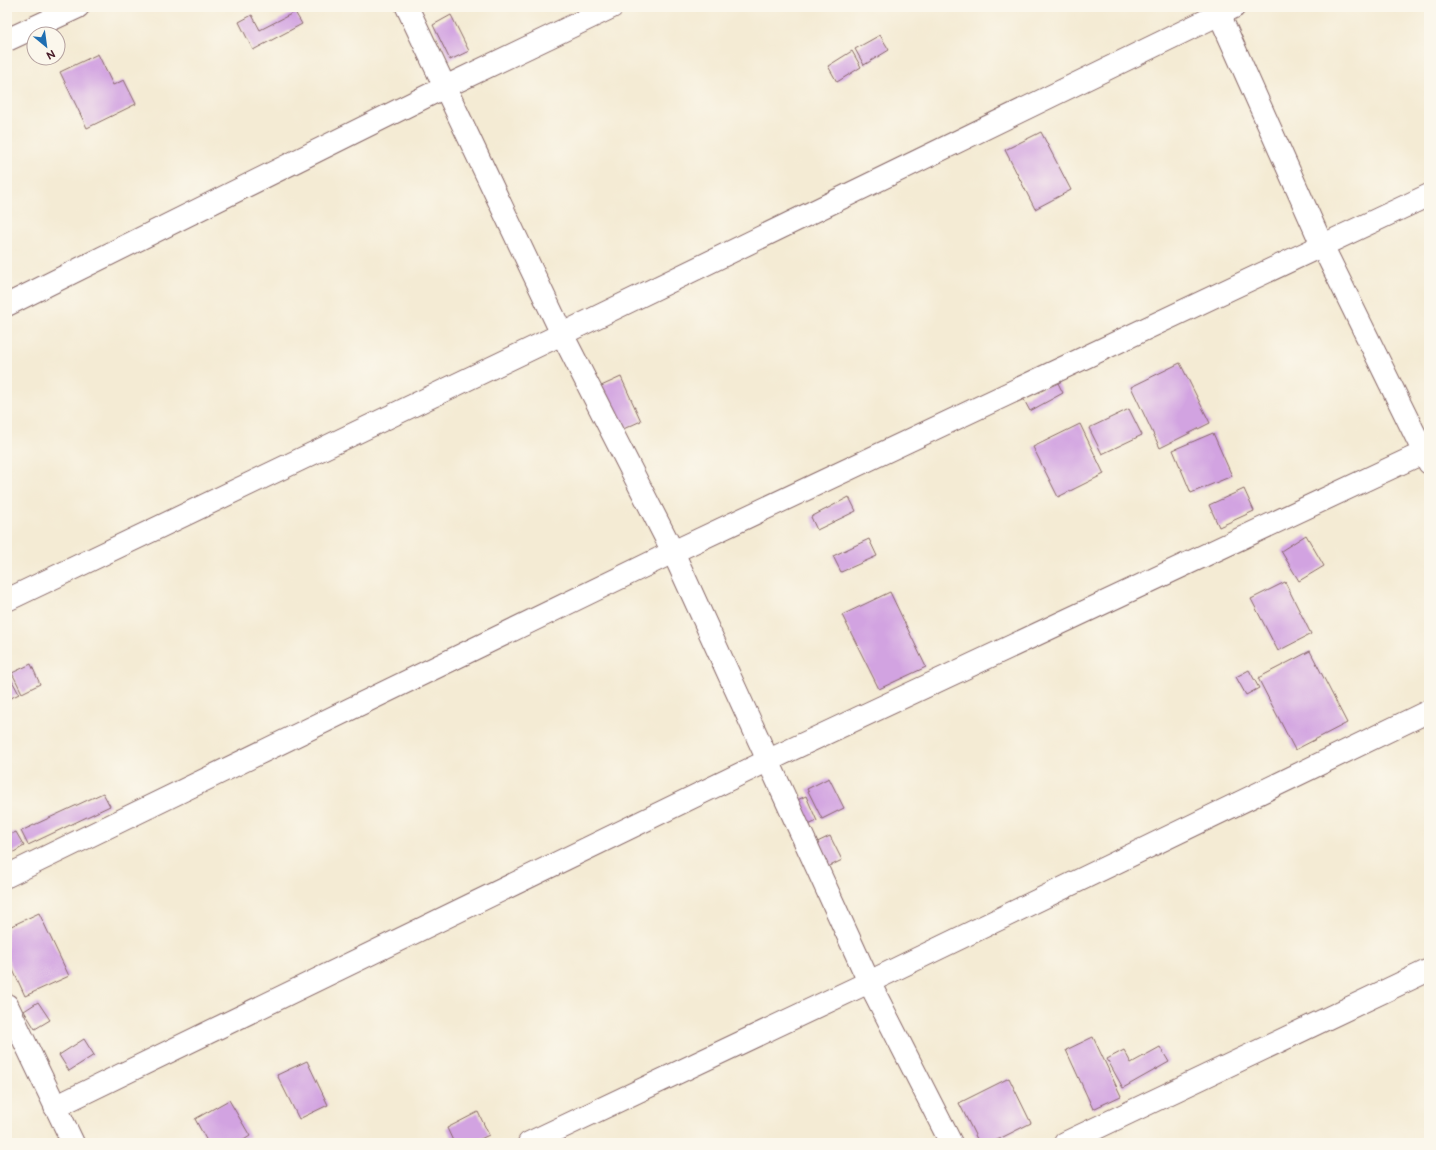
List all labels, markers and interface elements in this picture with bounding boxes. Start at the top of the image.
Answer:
north arrow [26,26,66,66]
text: N [44,47,57,62]

